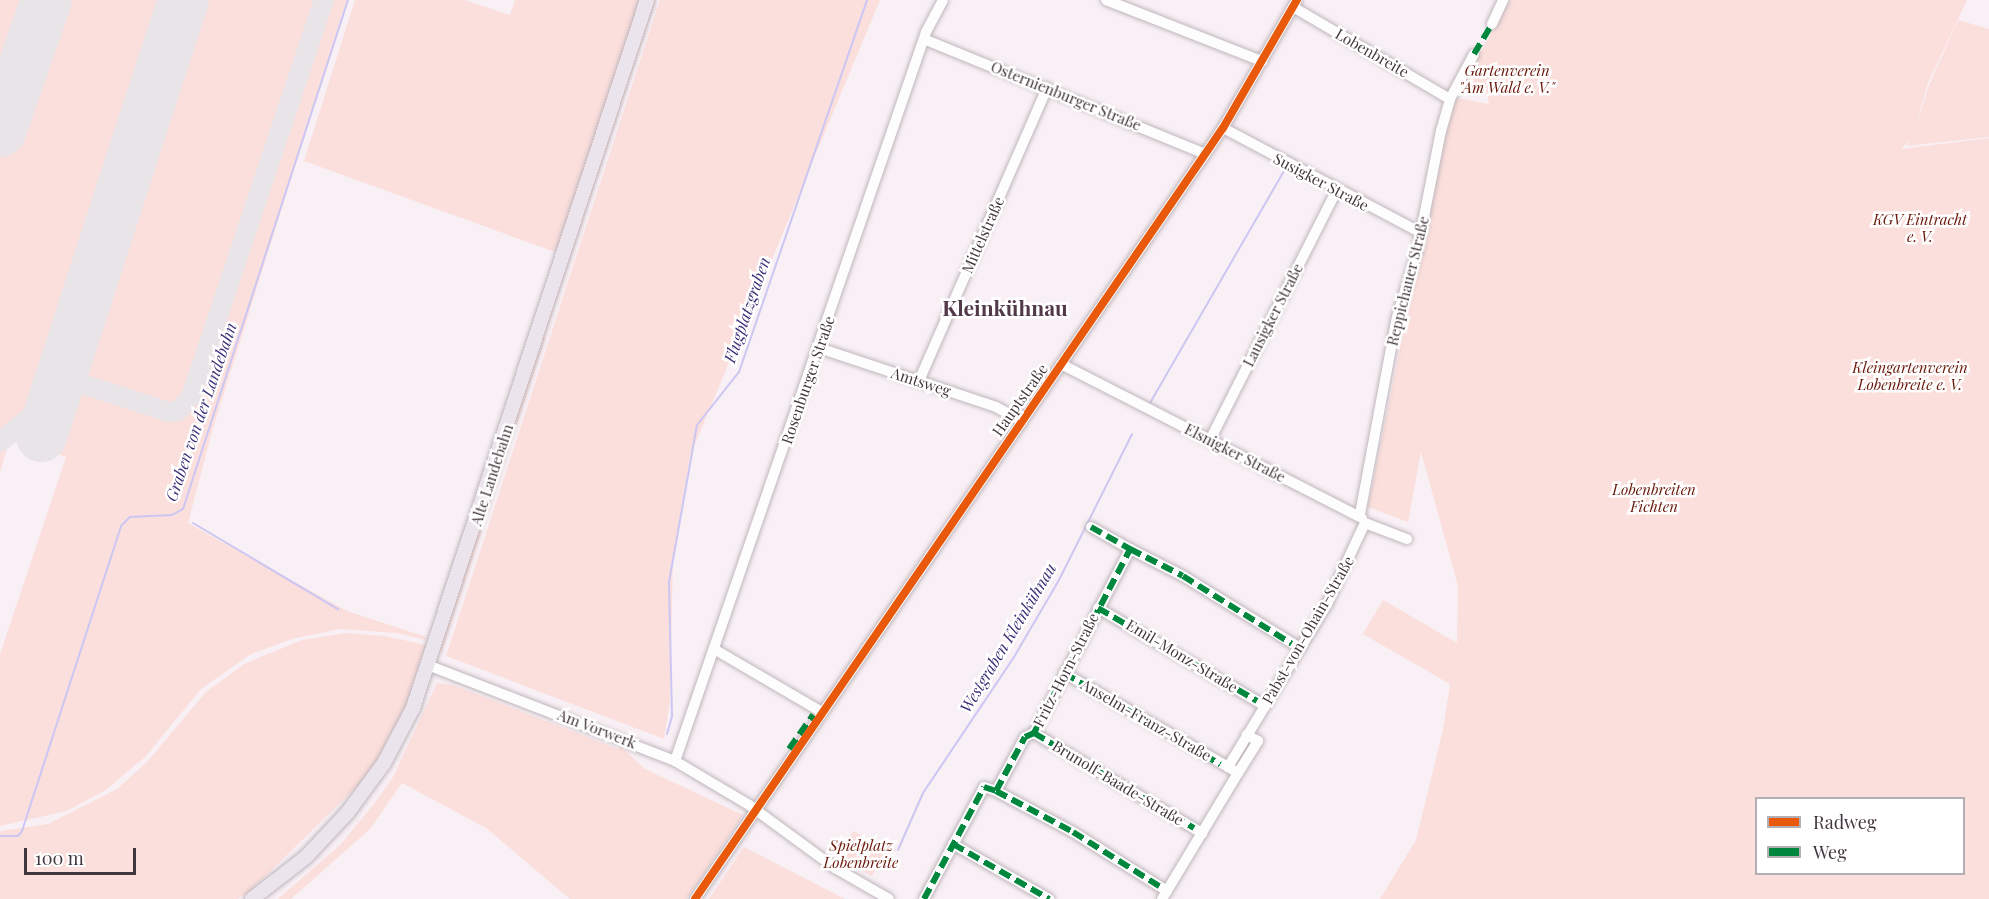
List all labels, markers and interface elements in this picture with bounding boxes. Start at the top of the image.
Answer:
street label: Lobenbreite [1332,25,1412,81]
street label: Osternienburger Straße [988,58,1144,134]
park label: Gartenverein "Am Wald e. V." [1459,61,1555,96]
street label: Susigker Straße [1270,149,1372,215]
street label: Mittelstraße [958,194,1008,276]
park label: KGV Eintracht e. V. [1873,210,1967,245]
street label: Reppichauer Straße [1383,214,1433,348]
water label: Flugplatzgraben [720,255,774,365]
street label: Lausigker Straße [1239,260,1307,370]
district label: Kleinkühnau [942,294,1068,320]
street label: Rosenburger Straße [778,313,838,447]
water label: Graben von der Landebahn [161,320,241,504]
park label: Kleingartenverein Lobenbreite e. V. [1852,358,1968,393]
street label: Hauptstraße [989,360,1051,440]
street label: Amtsweg [889,364,953,400]
street label: Elsnigker Straße [1181,420,1289,486]
street label: Alte Landebahn [467,422,517,528]
park label: Lobenbreiten Fichten [1612,480,1696,515]
street label: Pabst-von-Ohain-Straße [1258,553,1358,707]
water label: Westgraben Kleinkühnau [956,560,1060,716]
street label: Fritz-Horn-Straße [1029,610,1103,730]
street label: Emil-Monz-Straße [1123,616,1241,696]
street label: Anselm-Franz-Straße [1078,675,1214,765]
street label: Am Vorwerk [555,706,639,752]
street label: Brunolf-Baade-Straße [1049,737,1187,829]
legend [1755,797,1965,875]
text: Radweg [1813,810,1876,834]
scale bar [27,836,140,874]
park label: Spielplatz Lobenbreite [824,836,898,871]
text: Weg [1813,840,1847,864]
text: 100 m [35,846,84,870]

